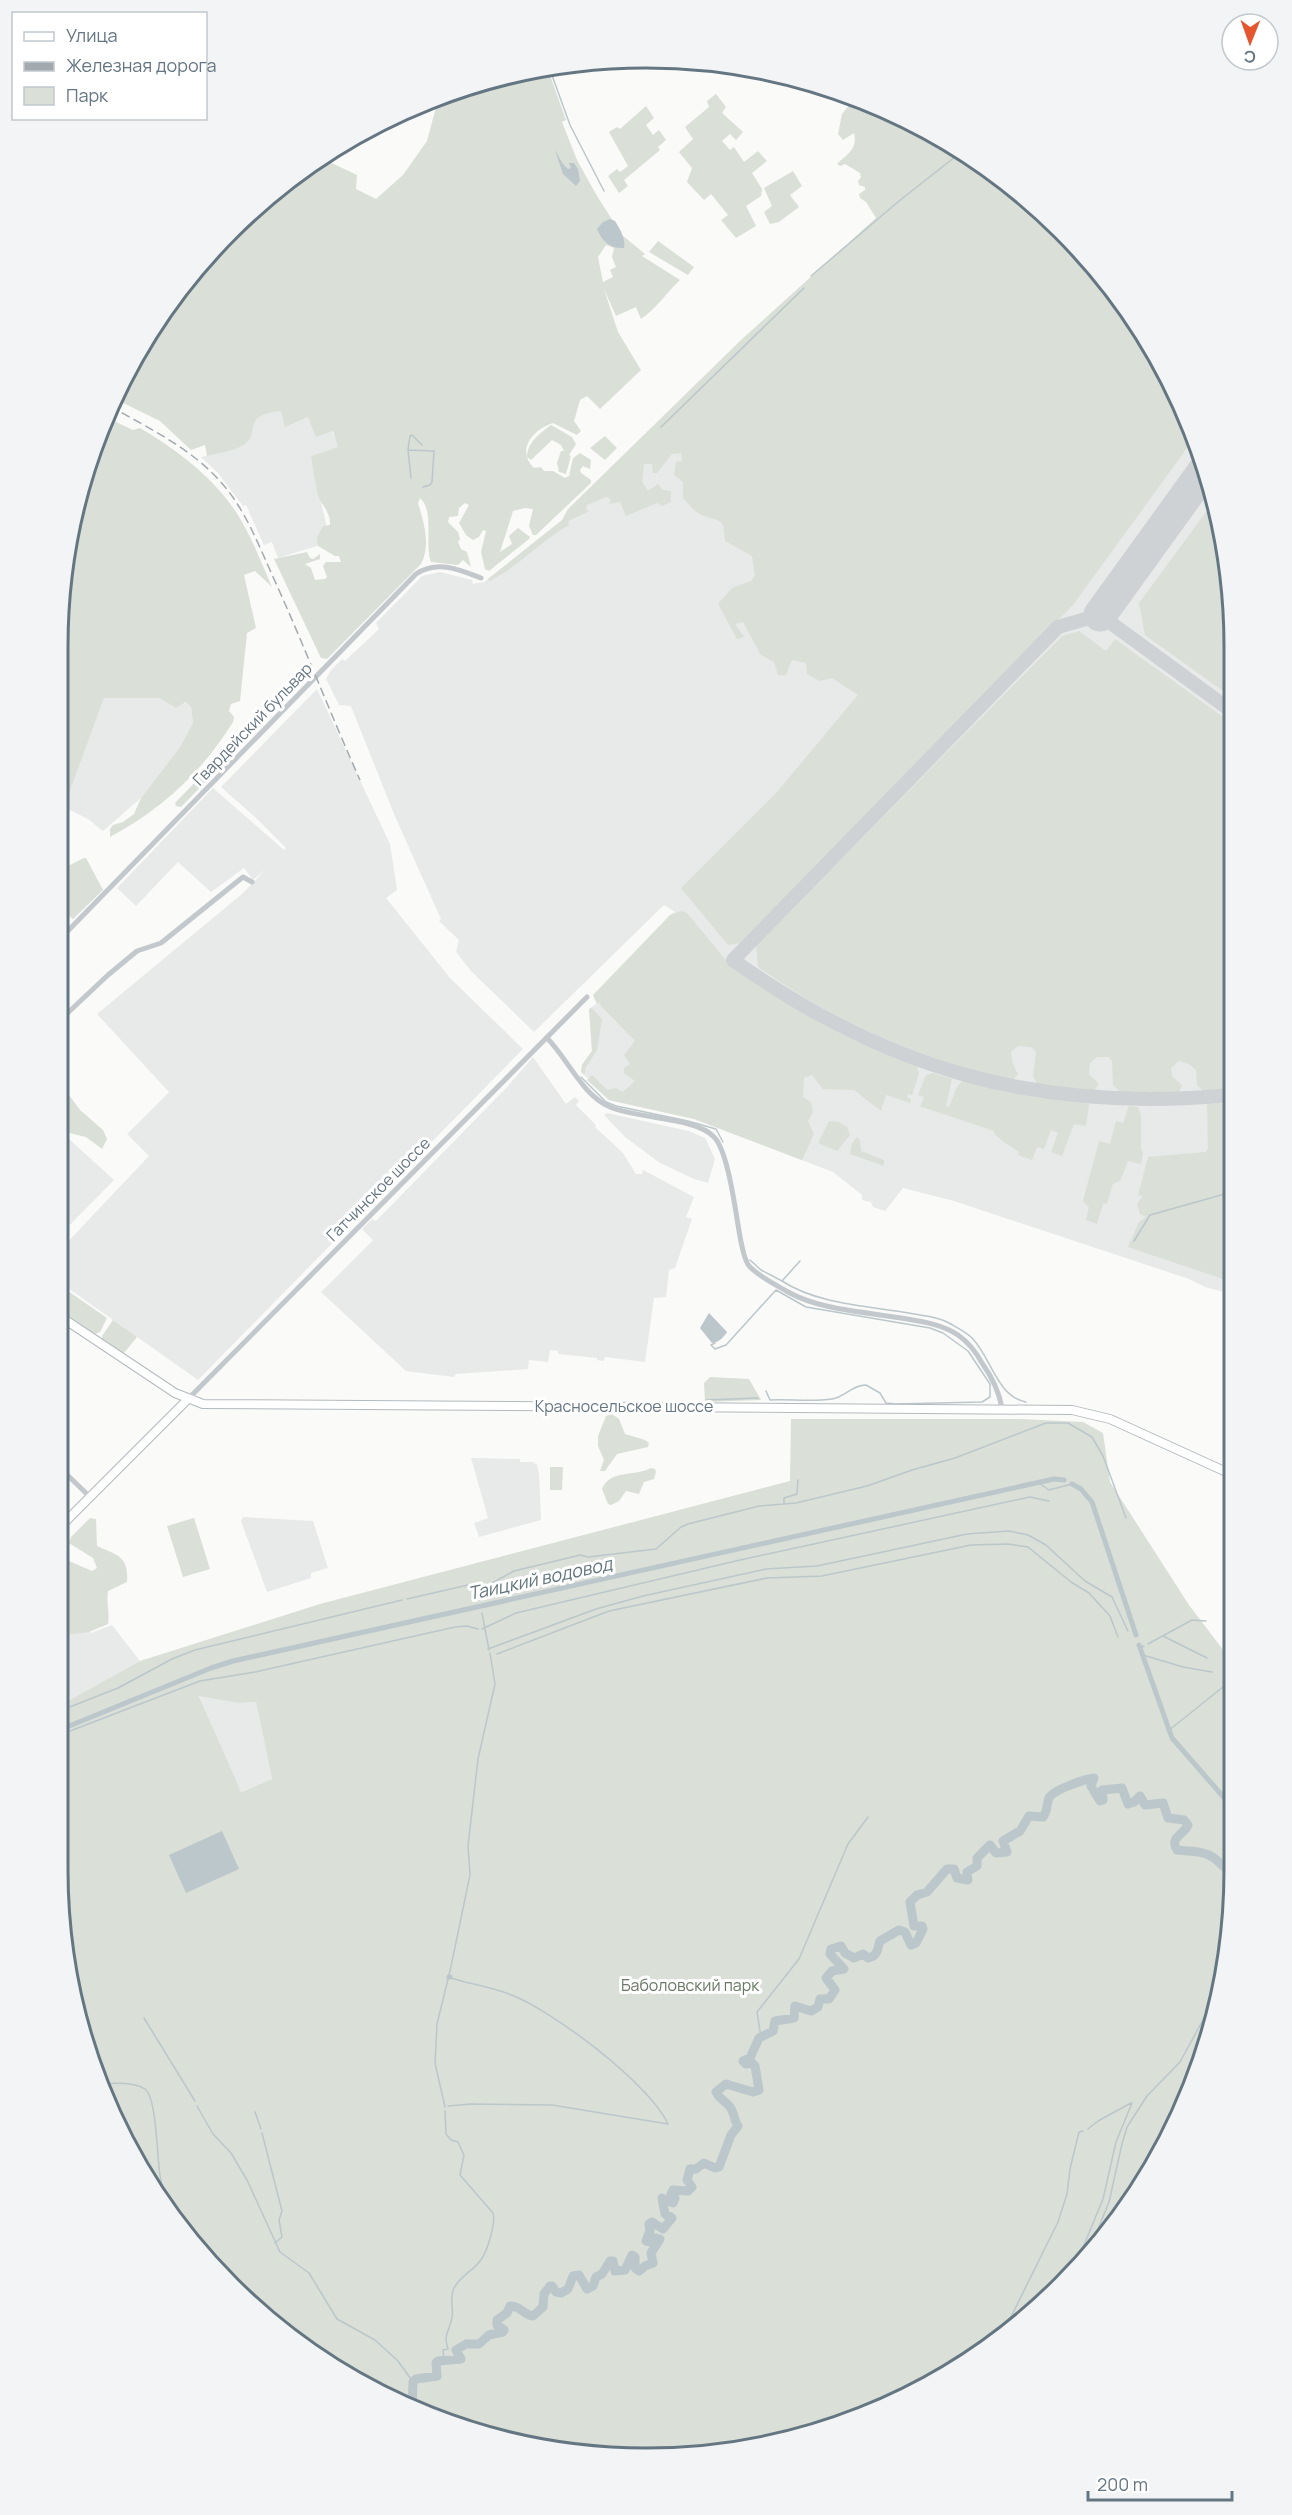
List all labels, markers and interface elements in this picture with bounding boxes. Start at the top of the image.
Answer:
legend [12,12,207,120]
north arrow [1220,12,1280,72]
text: Улица [66,23,118,47]
text: С [1243,46,1256,68]
text: Железная дорога [66,53,217,77]
text: Парк [66,83,109,107]
street label: Гвардейский бульвар [187,658,317,790]
street label: Гатчинское шоссе [321,1132,435,1246]
street label: Красносельское шоссе [535,1395,713,1417]
water label: Таицкий водовод [466,1551,615,1605]
park label: Баболовский парк [621,1974,760,1996]
scale bar [1088,2464,1232,2502]
text: 200 m [1097,2472,1148,2496]

